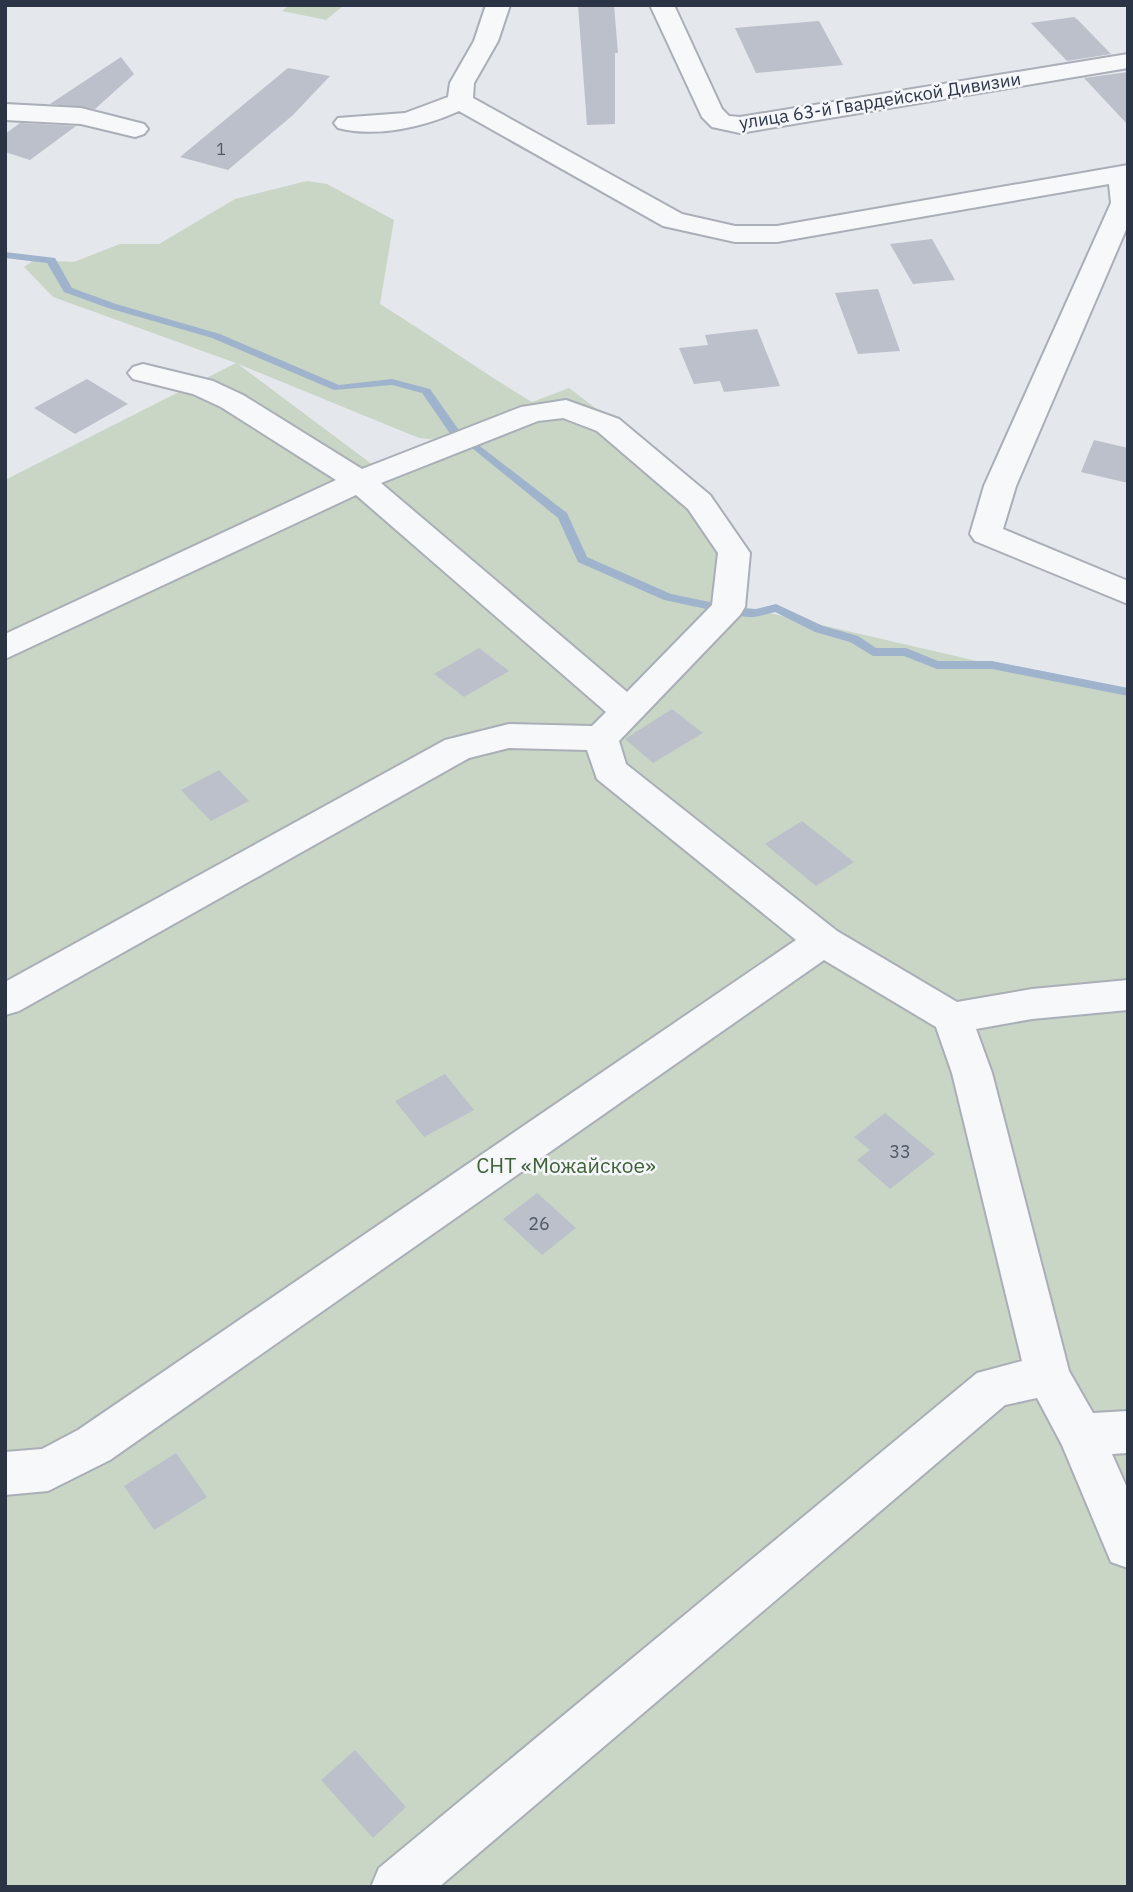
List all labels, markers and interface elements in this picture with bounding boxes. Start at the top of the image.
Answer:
street label: улица 63-й Гвардейской Дивизии [737,67,1022,134]
house number: 1 [216,139,226,159]
house number: 33 [889,1140,911,1163]
park label: СНТ «Можайское» [476,1151,656,1179]
house number: 26 [528,1212,550,1235]

